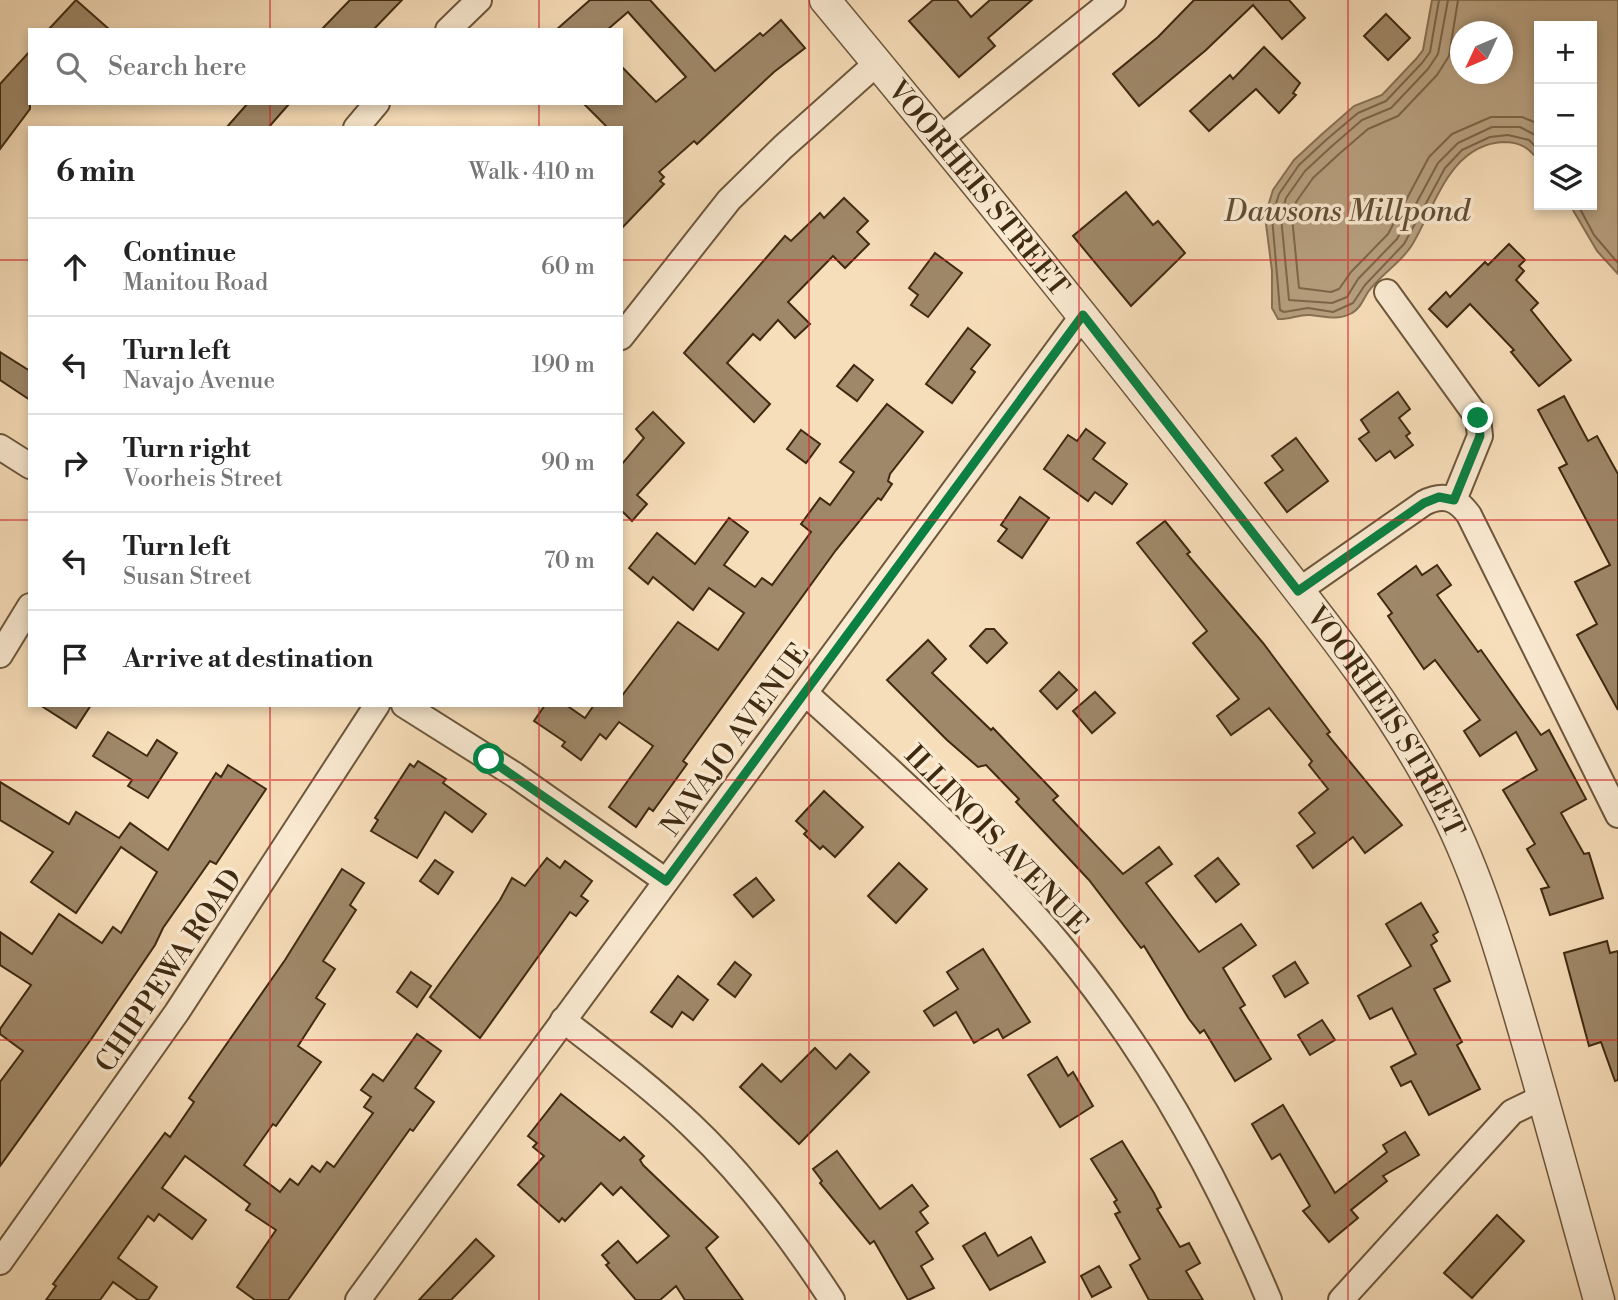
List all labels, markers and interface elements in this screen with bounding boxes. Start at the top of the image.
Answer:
north arrow [1450,21,1513,84]
map controls [1534,21,1597,210]
button: + [1534,21,1597,84]
search box [28,28,623,105]
icon: search [52,48,90,86]
text: Search here [108,51,247,83]
street label: VOORHEIS STREET [879,73,1076,304]
button: − [1534,84,1597,147]
button: layers [1534,147,1597,210]
text: 6 min [56,153,135,191]
text: Walk · 410 m [469,158,595,186]
water label: Dawsons Millpond [1223,193,1471,231]
text: Continue [123,237,236,269]
icon: ahead [56,248,94,286]
text: 60 m [541,253,595,281]
text: Manitou Road [123,269,268,297]
text: Turn left [123,335,231,367]
icon: left [56,346,94,384]
text: 190 m [532,351,595,379]
text: Navajo Avenue [123,367,275,395]
route end [1462,402,1493,433]
text: Turn right [123,433,251,465]
icon: right [56,444,94,482]
text: 90 m [541,449,595,477]
text: Voorheis Street [123,465,283,493]
text: Turn left [123,531,231,563]
icon: left [56,542,94,580]
text: 70 m [544,547,595,575]
text: Susan Street [123,563,252,591]
street label: VOORHEIS STREET [1298,599,1472,843]
street label: NAVAJO AVENUE [654,637,817,843]
icon: arrive [56,640,94,678]
text: Arrive at destination [123,643,373,675]
street label: ILLINOIS AVENUE [897,738,1095,942]
route start [473,743,504,774]
street label: CHIPPEWA ROAD [88,862,250,1079]

